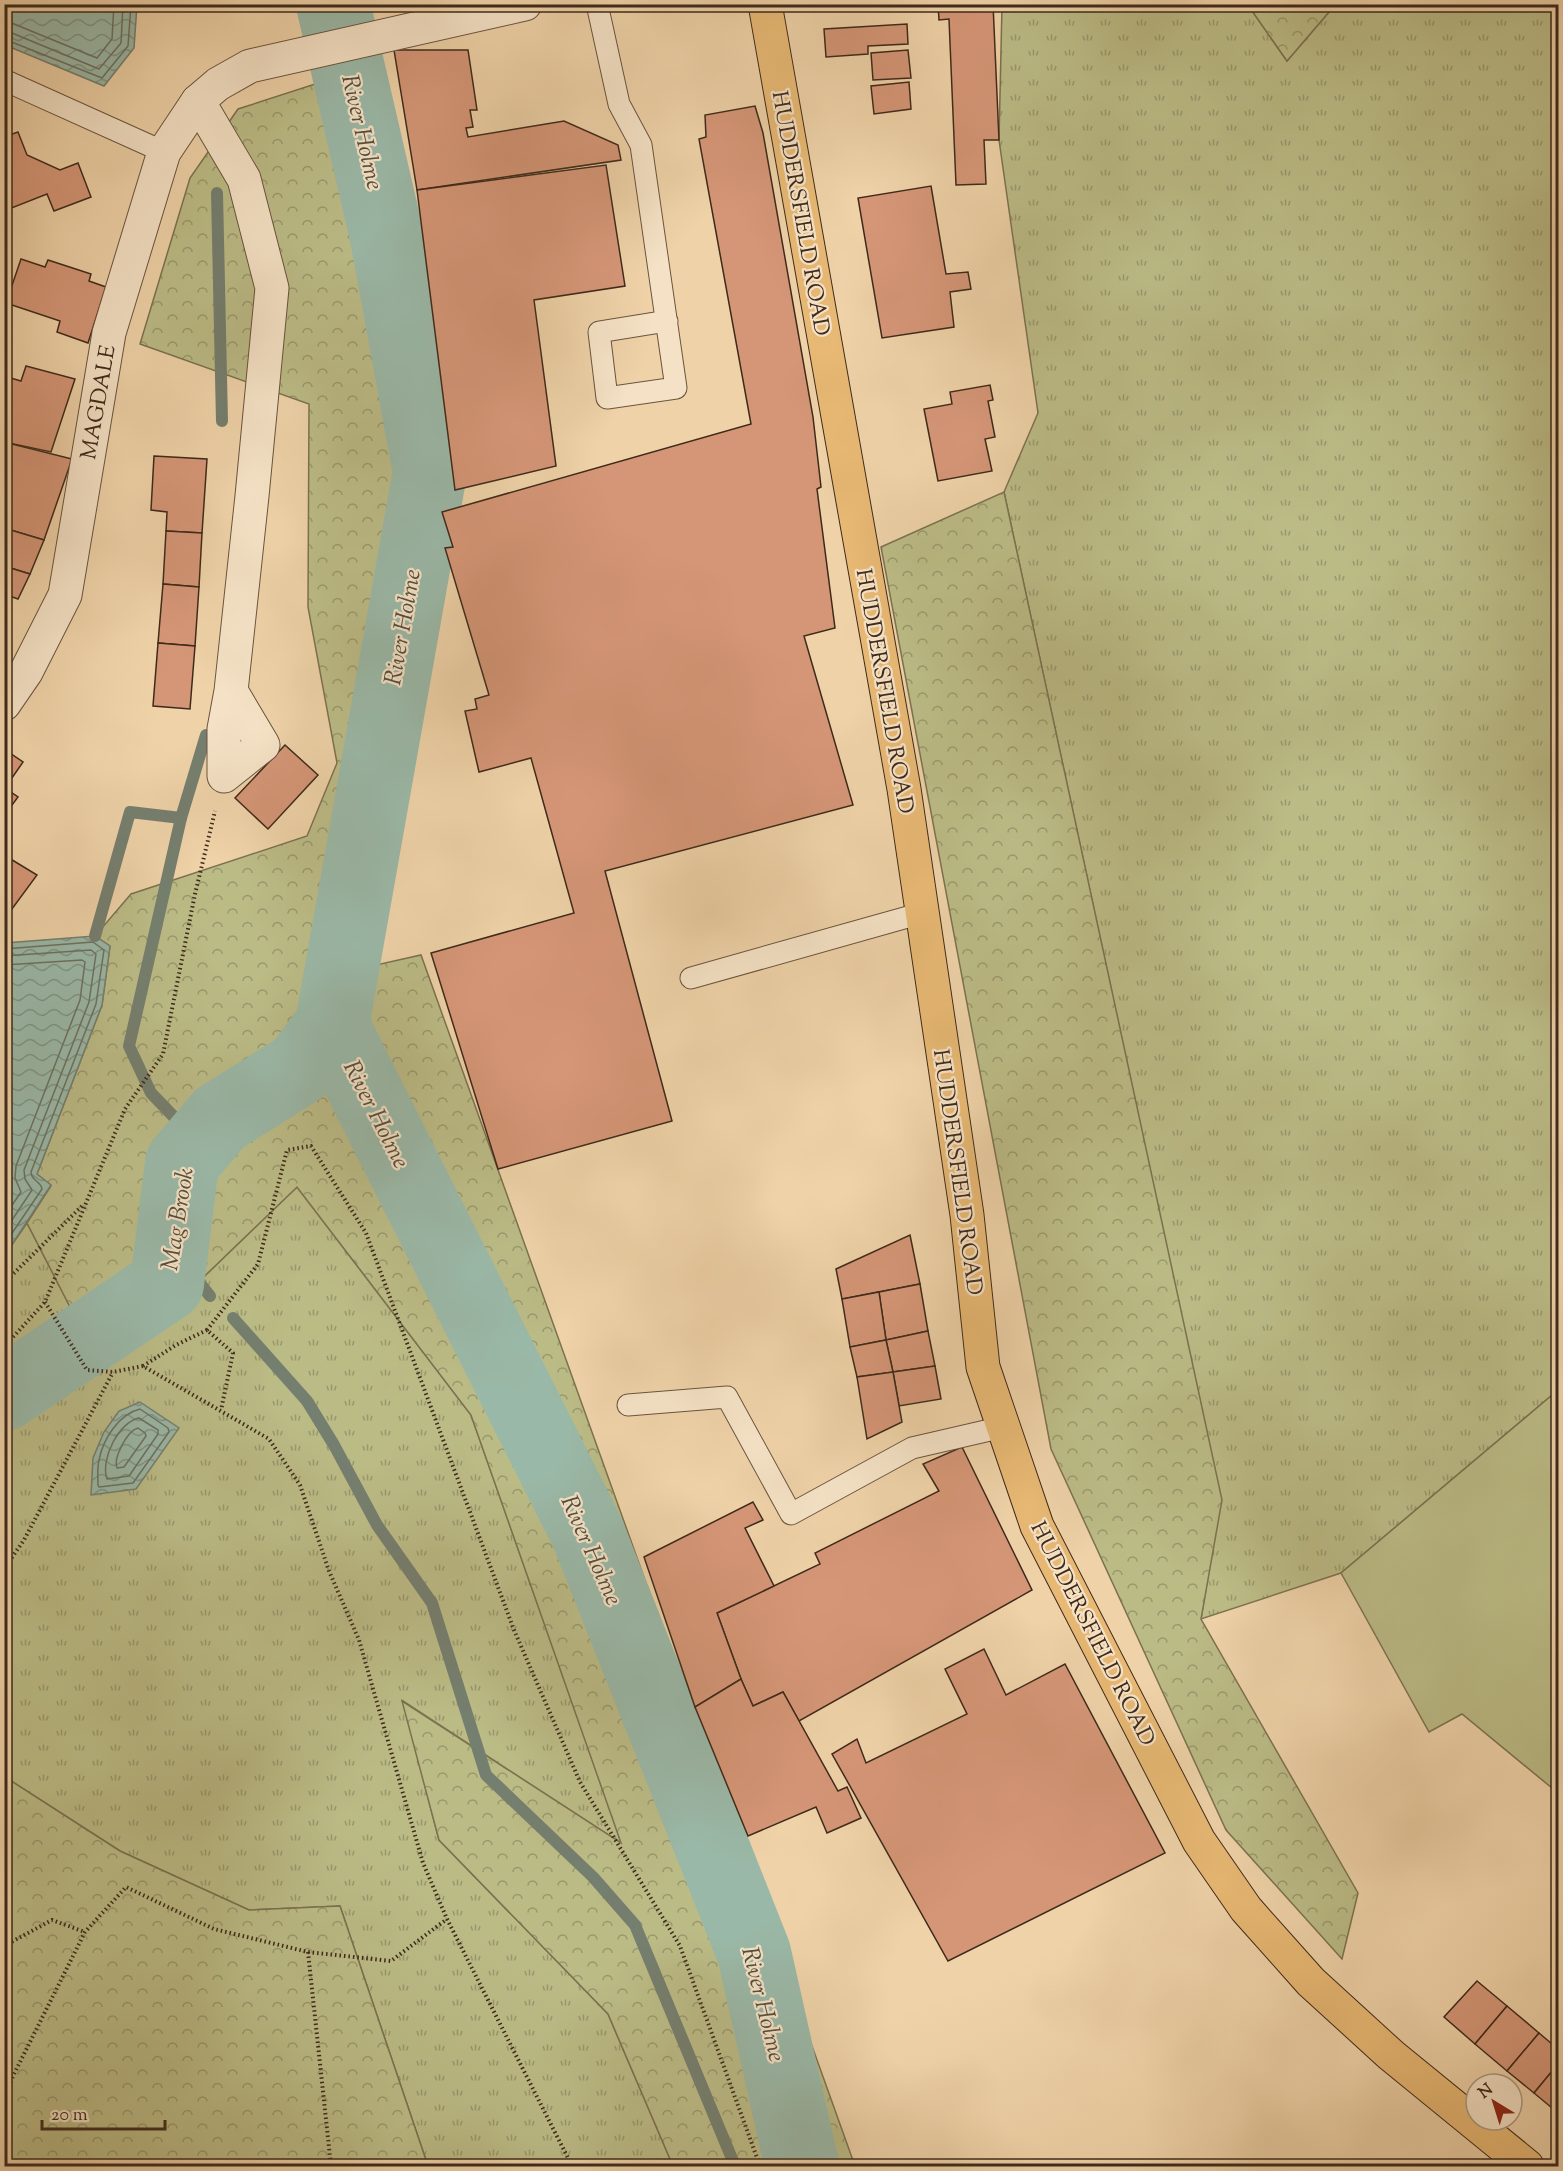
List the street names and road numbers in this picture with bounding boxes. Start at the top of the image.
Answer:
street label: HUDDERSFIELD ROAD [762,89,836,339]
street label: MAGDALE [74,343,126,462]
street label: HUDDERSFIELD ROAD [846,567,920,817]
street label: HUDDERSFIELD ROAD [923,1047,989,1298]
street label: HUDDERSFIELD ROAD [1021,1517,1162,1752]

